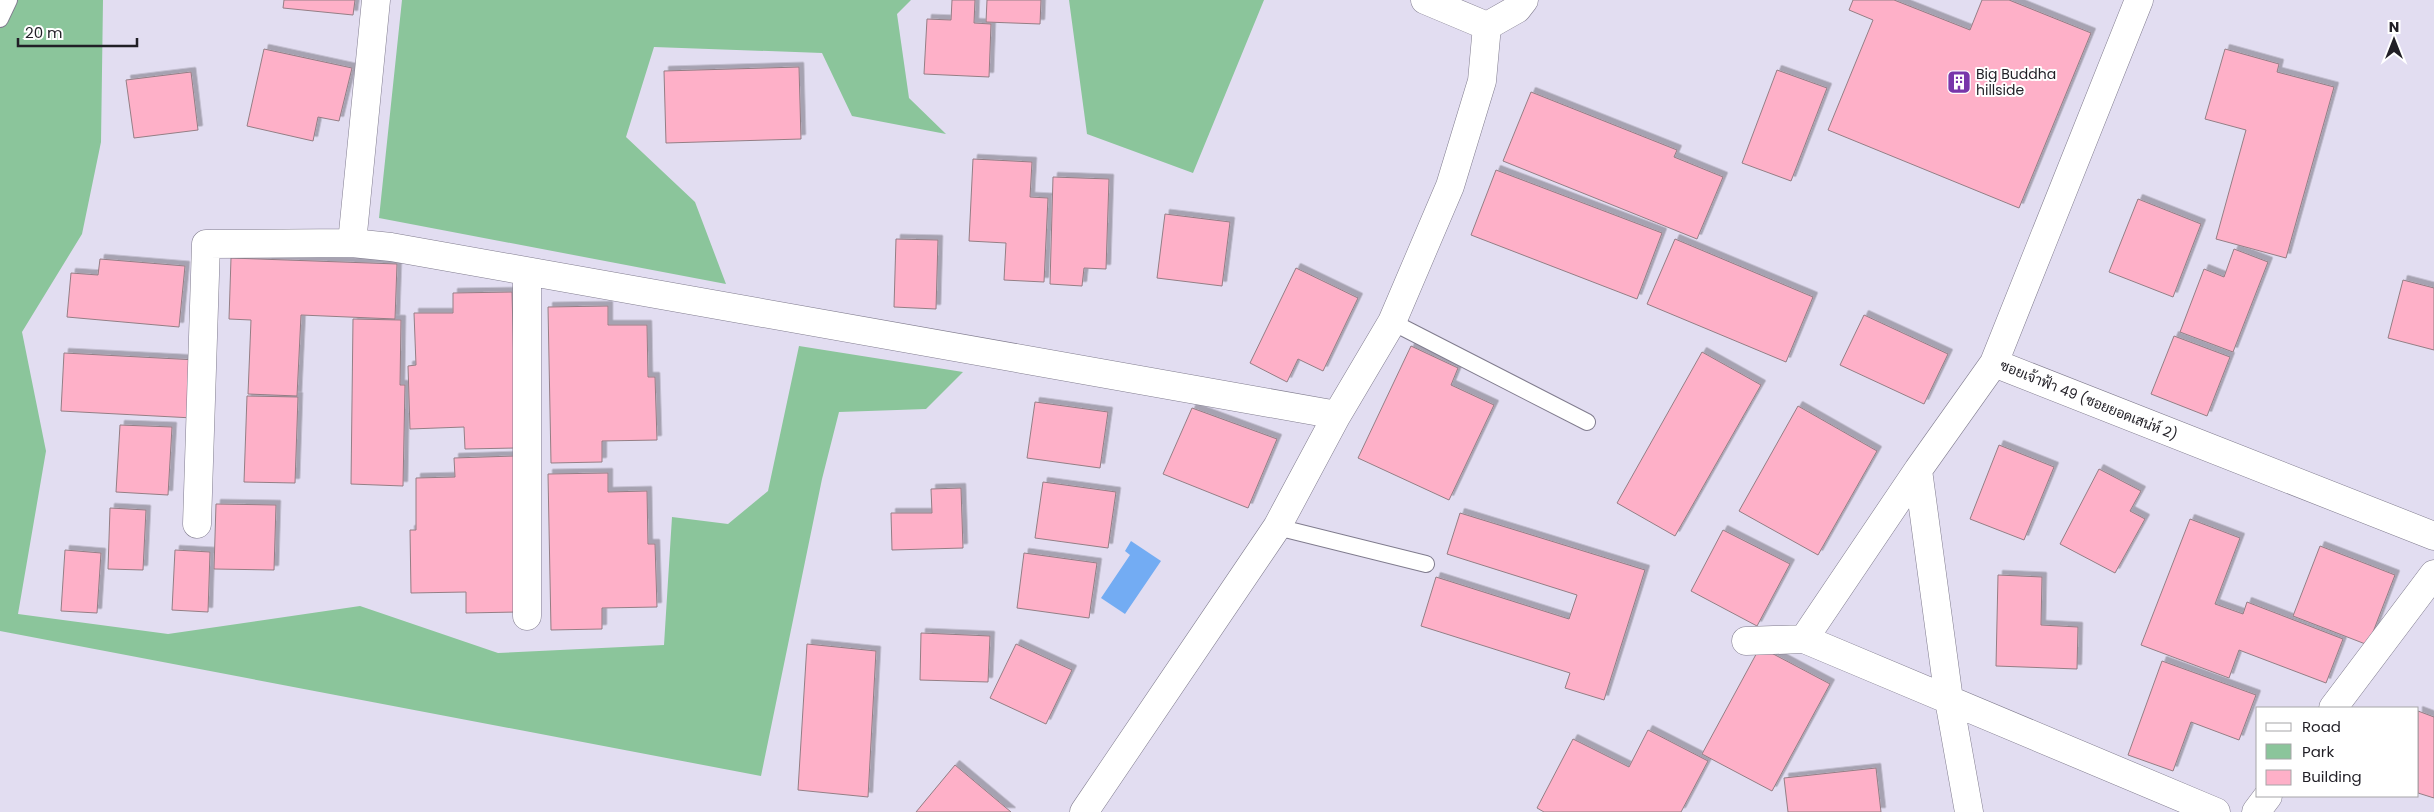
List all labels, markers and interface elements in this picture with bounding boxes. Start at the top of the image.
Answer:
scale bar [18,15,136,47]
north arrow [2369,15,2419,65]
text: N [2389,17,2399,37]
text: 20 m [25,22,63,43]
place label: Big Buddha hillside [1976,64,2056,100]
building icon: Big Buddha hillside [1946,69,1972,95]
street label: ซอยเจ้าฟ้า 49 (ซอยยอดเสน่ห์ 2) [1997,355,2181,445]
legend [2256,707,2419,797]
text: Road [2302,716,2341,737]
text: Park [2302,741,2334,762]
text: Building [2302,766,2362,787]

